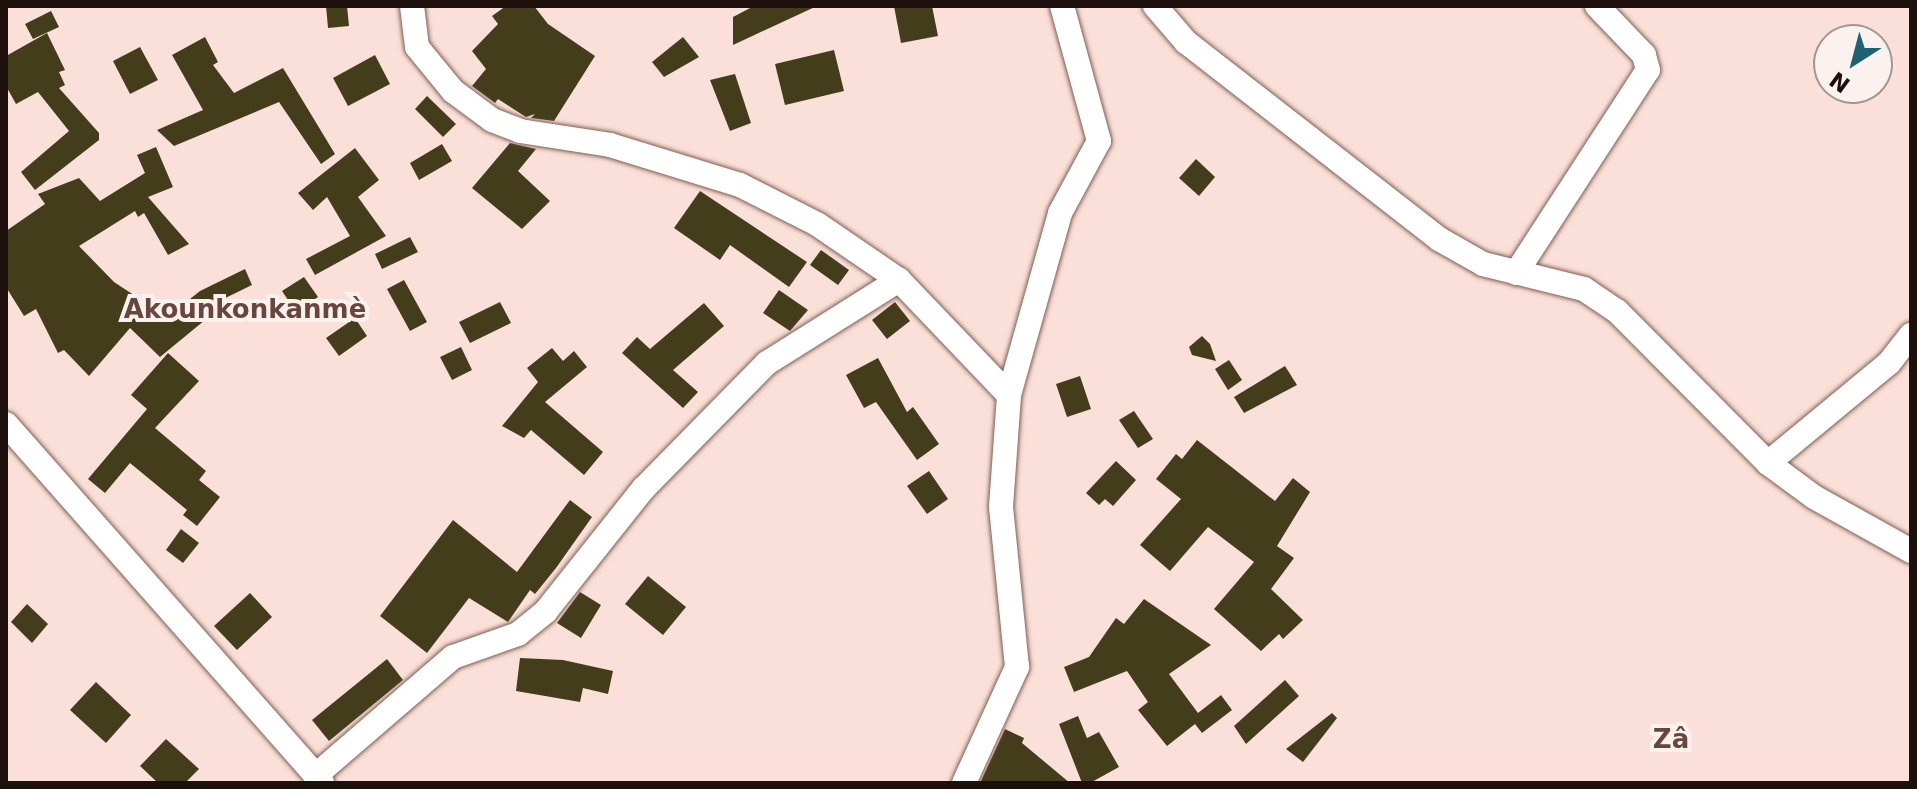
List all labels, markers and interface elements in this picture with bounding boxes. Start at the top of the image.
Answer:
north arrow [1813,24,1893,104]
text: N [1825,67,1855,98]
district label: Akounkonkanmè [124,294,366,326]
district label: Zâ [1653,724,1689,756]

